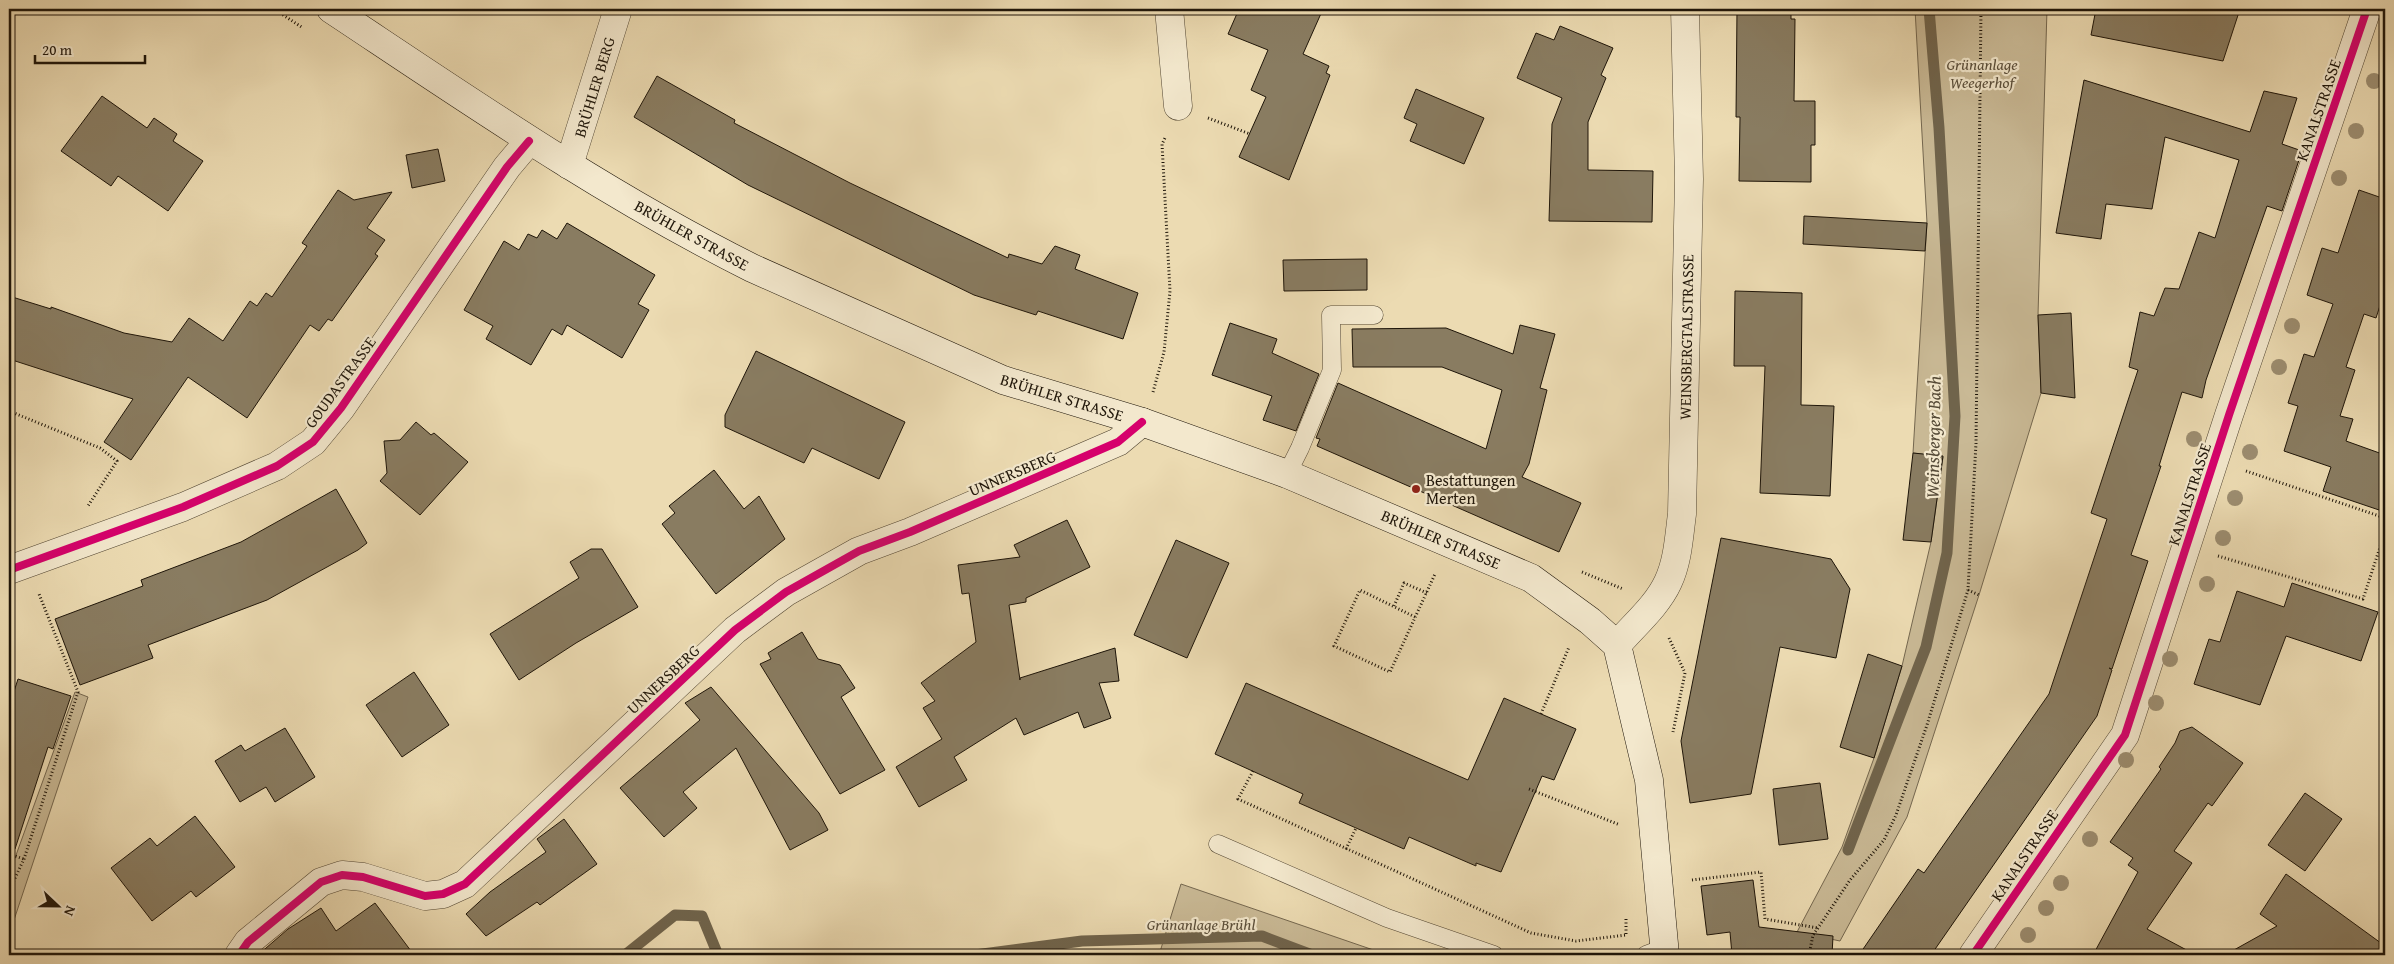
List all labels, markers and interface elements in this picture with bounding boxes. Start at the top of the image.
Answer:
scale bar [35,32,145,64]
street label: BRÜHLER BERG [567,33,621,140]
text: 20 m [42,39,73,60]
park label: Grünanlage Weegerhof [1946,52,2018,94]
street label: KANALSTRASSE [2289,56,2347,164]
street label: BRÜHLER STRASSE [630,194,754,276]
street label: WEINSBERGTALSTRASSE [1673,254,1699,420]
street label: GOUDASTRASSE [299,331,381,433]
street label: BRÜHLER STRASSE [998,367,1126,427]
water label: Weinsberger Bach [1918,376,1948,498]
street label: KANALSTRASSE [2161,440,2217,548]
street label: UNNERSBERG [965,444,1060,502]
place label: Bestattungen Merten [1426,468,1516,510]
marker: Bestattungen Merten [1410,483,1422,495]
street label: BRÜHLER STRASSE [1378,503,1504,575]
street label: UNNERSBERG [621,638,705,719]
street label: KANALSTRASSE [1984,804,2064,906]
north arrow [32,882,82,932]
text: N [59,903,81,920]
park label: Grünanlage Brühl [1147,912,1255,936]

